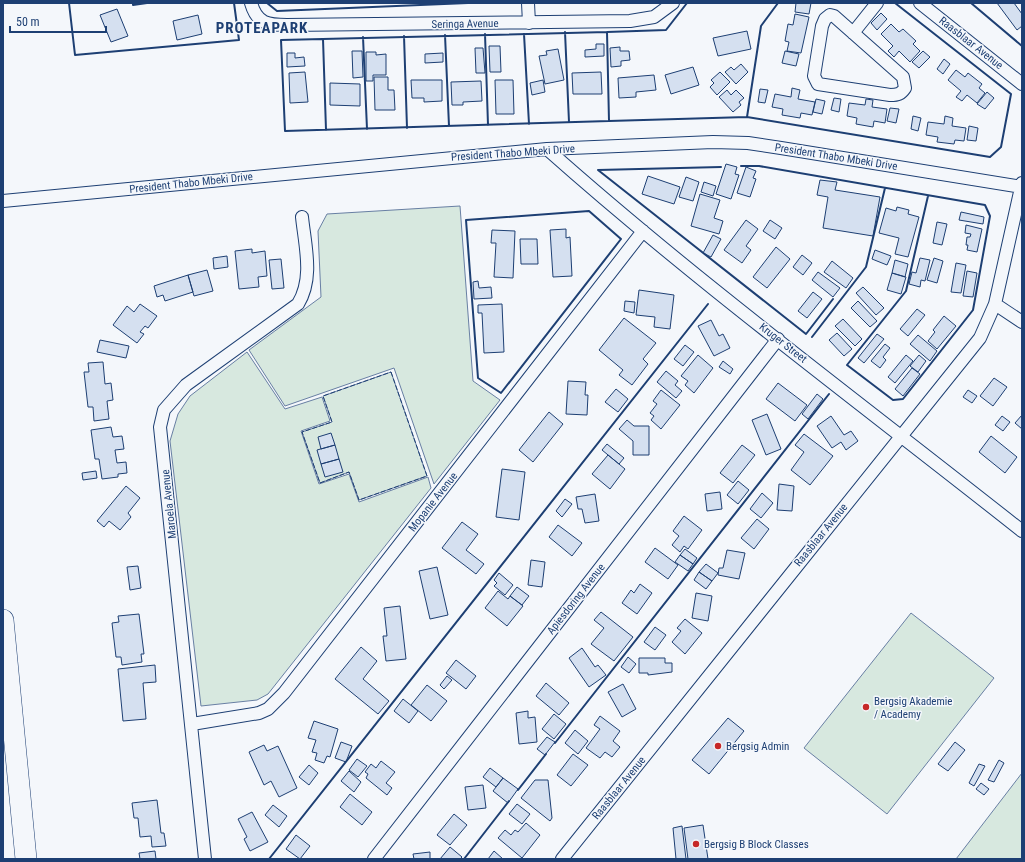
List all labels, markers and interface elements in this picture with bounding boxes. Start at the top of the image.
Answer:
scale bar [10,8,106,34]
street label: Raasblaar Avenue [936,14,1006,72]
text: 50 m [16,15,40,29]
street label: Seringa Avenue [431,17,499,31]
district label: PROTEAPARK [216,19,308,37]
street label: President Thabo Mbeki Drive [774,141,898,173]
street label: President Thabo Mbeki Drive [451,142,575,164]
street label: President Thabo Mbeki Drive [129,170,253,196]
street label: Kruger Street [757,320,809,366]
street label: Maroela Avenue [159,469,179,539]
street label: Mopanie Avenue [406,470,460,534]
street label: Raasblaar Avenue [792,501,850,569]
street label: Apiesdoring Avenue [544,561,608,637]
place label: Bergsig Akademie / Academy [874,695,952,721]
marker: Bergsig Akademie / Academy [861,702,871,712]
place label: Bergsig Admin [726,740,789,753]
marker: Bergsig Admin [713,741,723,751]
street label: Raasblaar Avenue [590,754,648,822]
place label: Bergsig B Block Classes [704,838,809,851]
marker: Bergsig B Block Classes [691,839,701,849]

